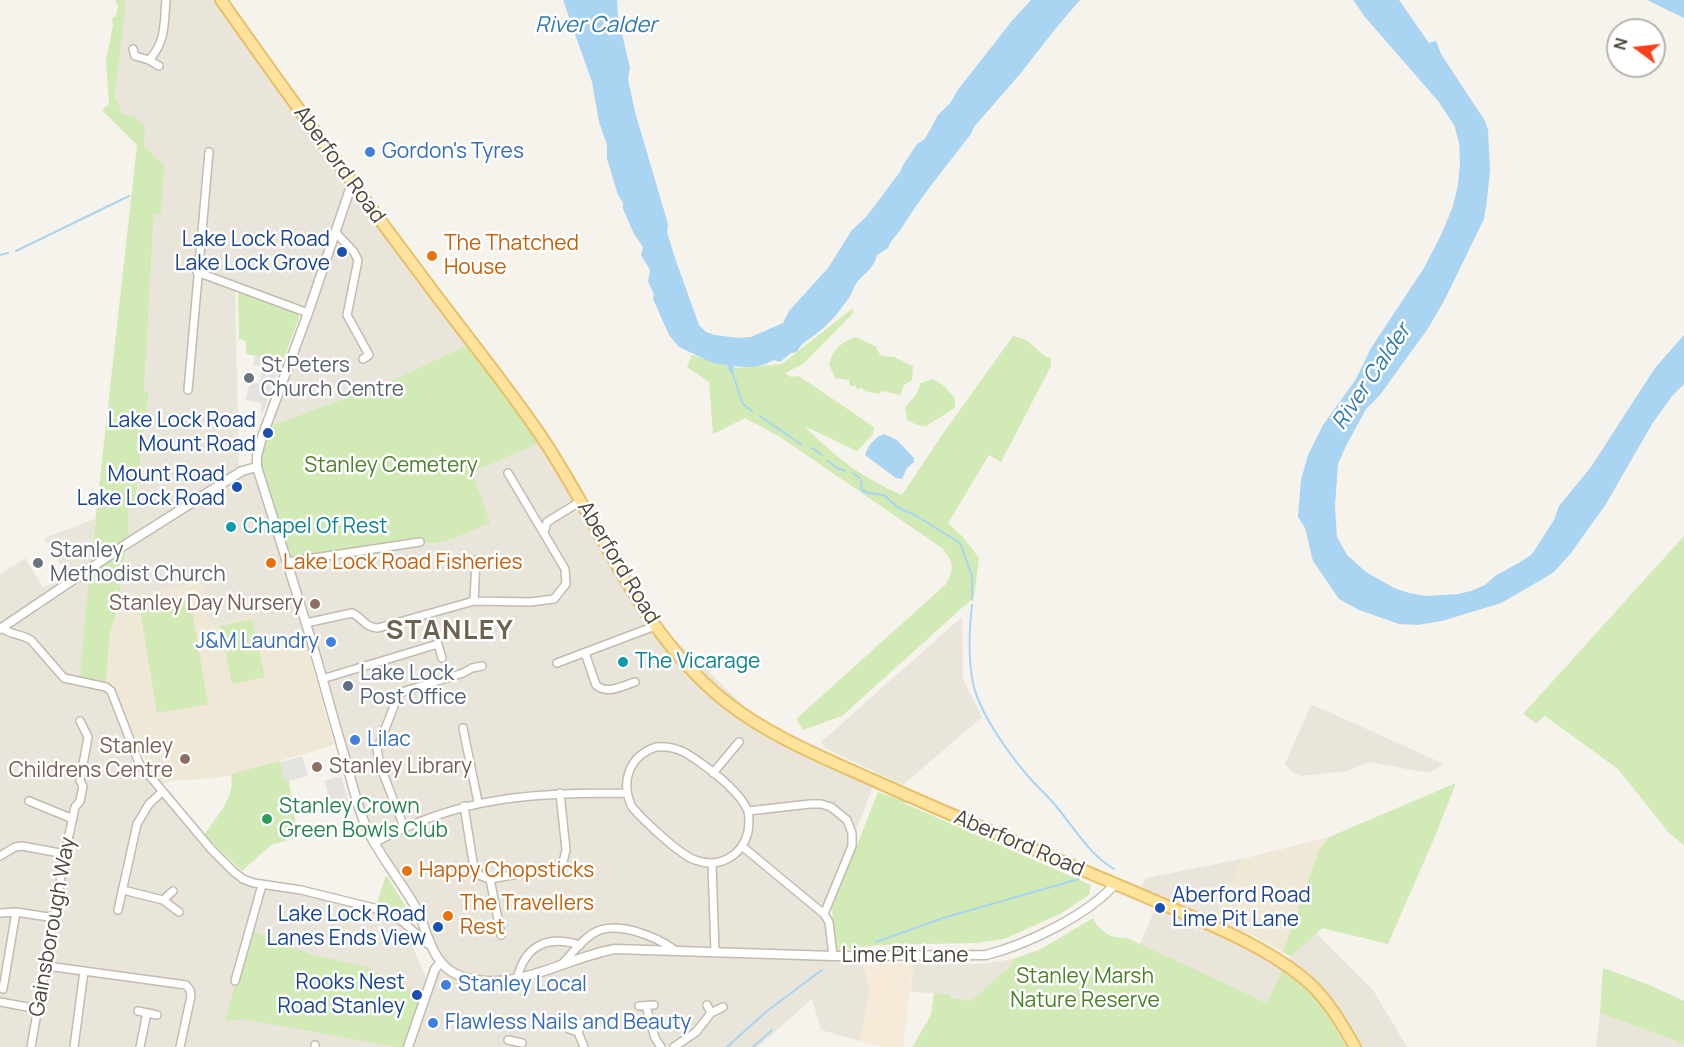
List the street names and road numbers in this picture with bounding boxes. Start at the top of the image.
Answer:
street label: Aberford Road [288,101,390,229]
street label: Aberford Road [571,497,665,629]
street label: Aberford Road [950,805,1088,883]
street label: Gainsborough Way [25,835,81,1019]
street label: Lime Pit Lane [841,943,969,969]

